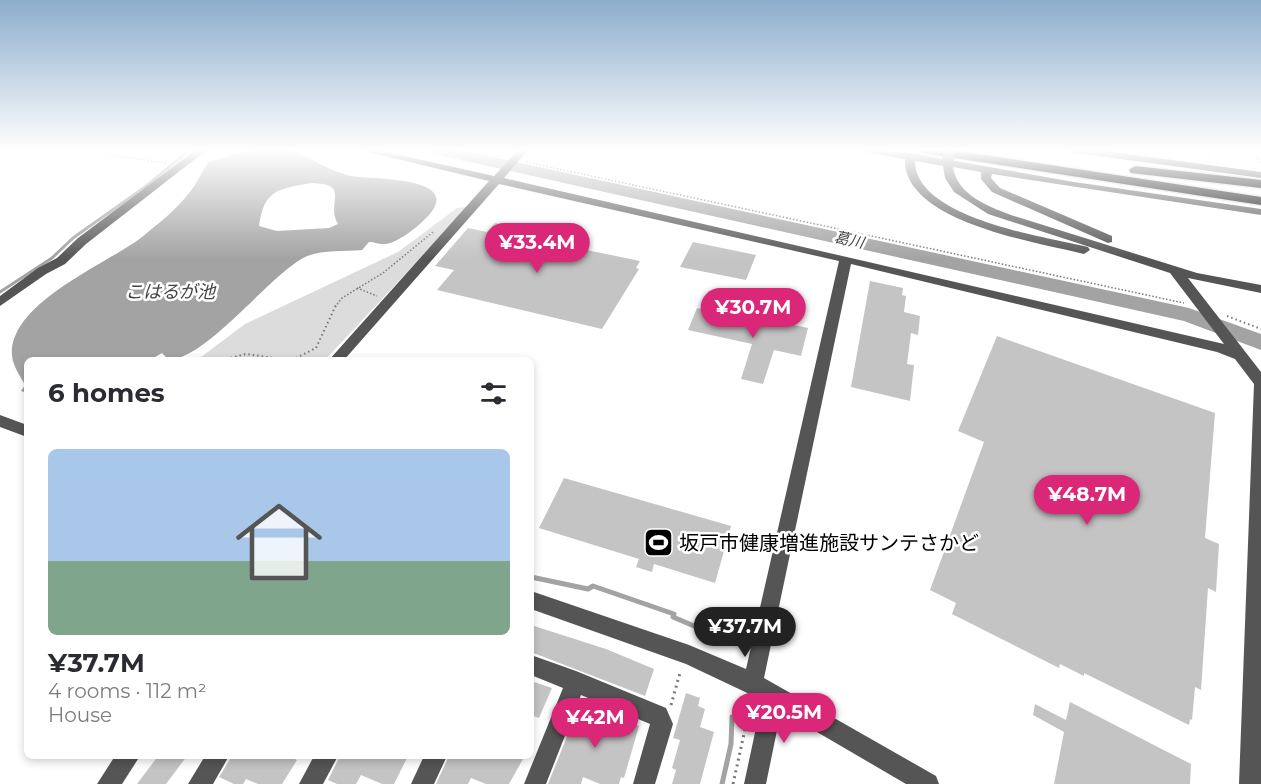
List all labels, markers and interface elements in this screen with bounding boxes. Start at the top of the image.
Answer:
pin: ¥33.4M [488,223,586,274]
water label: 葛川 [832,227,868,252]
text: ¥33.4M [499,230,575,254]
water label: こはるが池 [125,281,217,303]
pin: ¥30.7M [704,288,802,339]
text: ¥30.7M [715,295,791,319]
text: 6 homes [48,377,165,409]
icon: filters [477,377,510,410]
pin: ¥48.7M [1038,475,1136,526]
text: ¥48.7M [1048,482,1126,506]
icon: home [225,488,333,596]
sports icon: 坂戸市健康増進施設サンテさかど [642,527,674,559]
place label: 坂戸市健康増進施設サンテさかど [679,531,979,555]
pin: ¥37.7M [696,607,794,658]
text: ¥37.7M [708,614,782,638]
text: ¥37.7M [48,647,145,679]
text: 4 rooms · 112 m² [48,679,207,703]
pin: ¥20.5M [735,693,833,744]
pin: ¥42M [559,698,631,749]
text: ¥20.5M [746,700,822,724]
text: House [48,703,112,727]
text: ¥42M [565,705,625,729]

